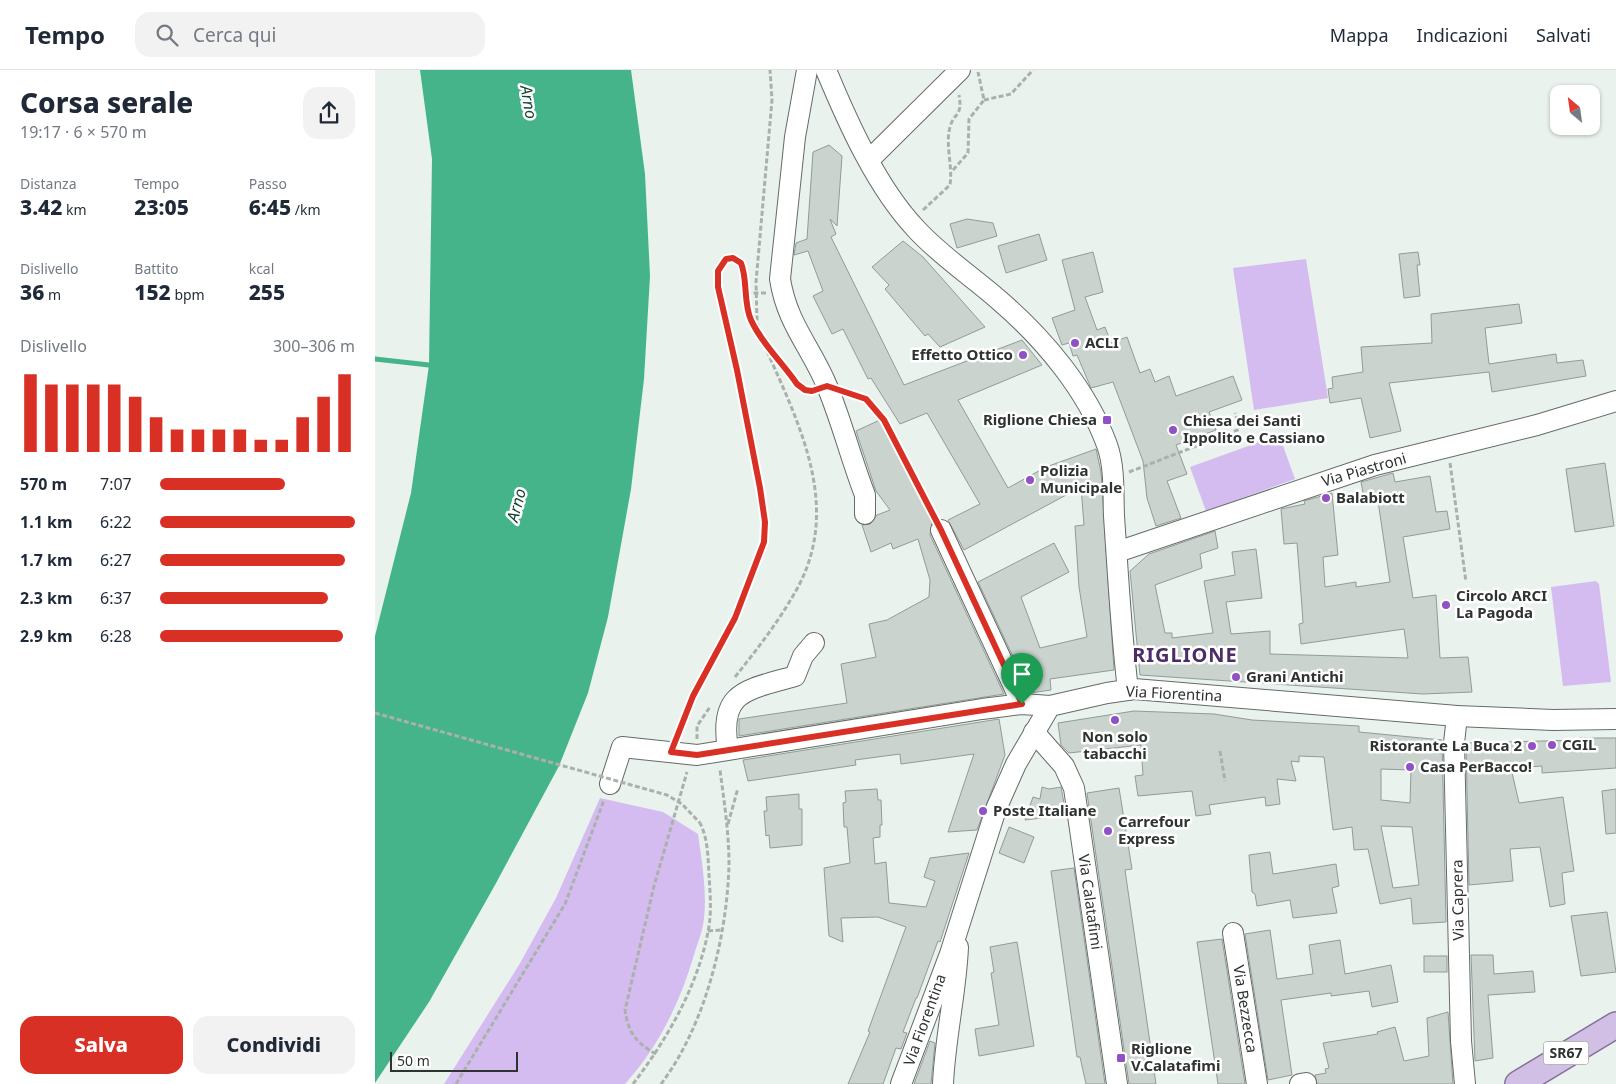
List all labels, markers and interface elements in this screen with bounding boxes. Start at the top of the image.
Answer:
search box [135,12,485,57]
text: Tempo [25,18,105,51]
icon: search [153,21,181,49]
text: Cerca qui [193,22,276,48]
text: Mappa [1330,23,1389,47]
text: Indicazioni [1417,23,1508,47]
text: Salvati [1536,23,1591,47]
text: Corsa serale [20,83,193,121]
water label: Arno [515,83,543,120]
north arrow [1550,85,1600,135]
map controls [1550,85,1600,135]
button: share [303,87,355,139]
text: 19:17 · 6 × 570 m [20,121,147,143]
text: Distanza [20,174,77,193]
text: Tempo [134,174,179,193]
text: Passo [249,174,287,193]
text: 3.42 [20,193,62,221]
text: 23:05 [134,193,189,221]
text: 6:45 [249,193,291,221]
text: km [62,200,87,219]
text: /km [291,200,320,219]
text: Dislivello [20,259,78,278]
text: Battito [134,259,179,278]
text: kcal [249,259,274,278]
text: 36 [20,278,44,306]
text: 152 [134,278,171,306]
text: 255 [249,278,285,306]
text: m [44,285,61,304]
text: bpm [171,285,205,304]
place label: ACLI [1085,332,1119,352]
text: Dislivello [20,335,87,357]
text: 300–306 m [273,335,355,357]
marker: ACLI [1069,337,1081,349]
place label: Effetto Ottico [911,344,1013,364]
marker: Effetto Ottico [1017,349,1029,361]
place label: Riglione Chiesa [983,409,1097,429]
place label: Chiesa dei Santi Ippolito e Cassiano [1183,410,1325,447]
marker: Riglione Chiesa [1101,414,1113,426]
marker: Chiesa dei Santi Ippolito e Cassiano [1167,424,1179,436]
street label: Via Piastroni [1319,447,1408,491]
place label: Polizia Municipale [1040,460,1122,497]
text: 570 m [20,473,67,495]
text: 7:07 [100,473,132,495]
marker: Polizia Municipale [1024,474,1036,486]
water label: Arno [501,486,531,525]
place label: Balabiott [1336,487,1405,507]
marker: Balabiott [1320,492,1332,504]
text: 1.1 km [20,511,72,533]
text: 6:22 [100,511,132,533]
text: 1.7 km [20,549,72,571]
text: 6:27 [100,549,132,571]
place label: Circolo ARCI La Pagoda [1456,585,1547,622]
text: 2.3 km [20,587,72,609]
text: 6:37 [100,587,132,609]
marker: Circolo ARCI La Pagoda [1440,599,1452,611]
text: 2.9 km [20,625,72,647]
text: 6:28 [100,625,132,647]
district label: RIGLIONE [1132,641,1238,668]
pin [1001,653,1043,704]
icon: arrive [1008,660,1036,688]
place label: Grani Antichi [1246,666,1344,686]
marker: Grani Antichi [1230,671,1242,683]
street label: Via Fiorentina [1125,680,1223,706]
marker: Non solo tabacchi [1109,714,1121,726]
place label: Non solo tabacchi [1082,726,1148,763]
place label: CGIL [1562,734,1596,754]
place label: Ristorante La Buca 2 [1370,735,1522,755]
marker: CGIL [1546,739,1558,751]
marker: Ristorante La Buca 2 [1526,740,1538,752]
place label: Casa PerBacco! [1420,756,1532,776]
marker: Casa PerBacco! [1404,761,1416,773]
place label: Poste Italiane [993,800,1097,820]
marker: Poste Italiane [977,805,989,817]
place label: Carrefour Express [1118,811,1191,848]
marker: Carrefour Express [1102,825,1114,837]
street label: Via Calatafimi [1074,853,1108,951]
street label: Via Caprera [1446,859,1468,941]
street label: Via Bezzecca [1229,964,1263,1054]
street label: Via Fiorentina [898,971,950,1068]
button: Salva [20,1016,183,1074]
button: Condividi [193,1016,355,1074]
place label: Riglione V.Calatafimi [1131,1038,1220,1075]
road number: SR67 [1543,1041,1589,1064]
scale bar [390,1049,517,1072]
text: 50 m [397,1051,430,1070]
marker: Riglione V.Calatafimi [1115,1052,1127,1064]

